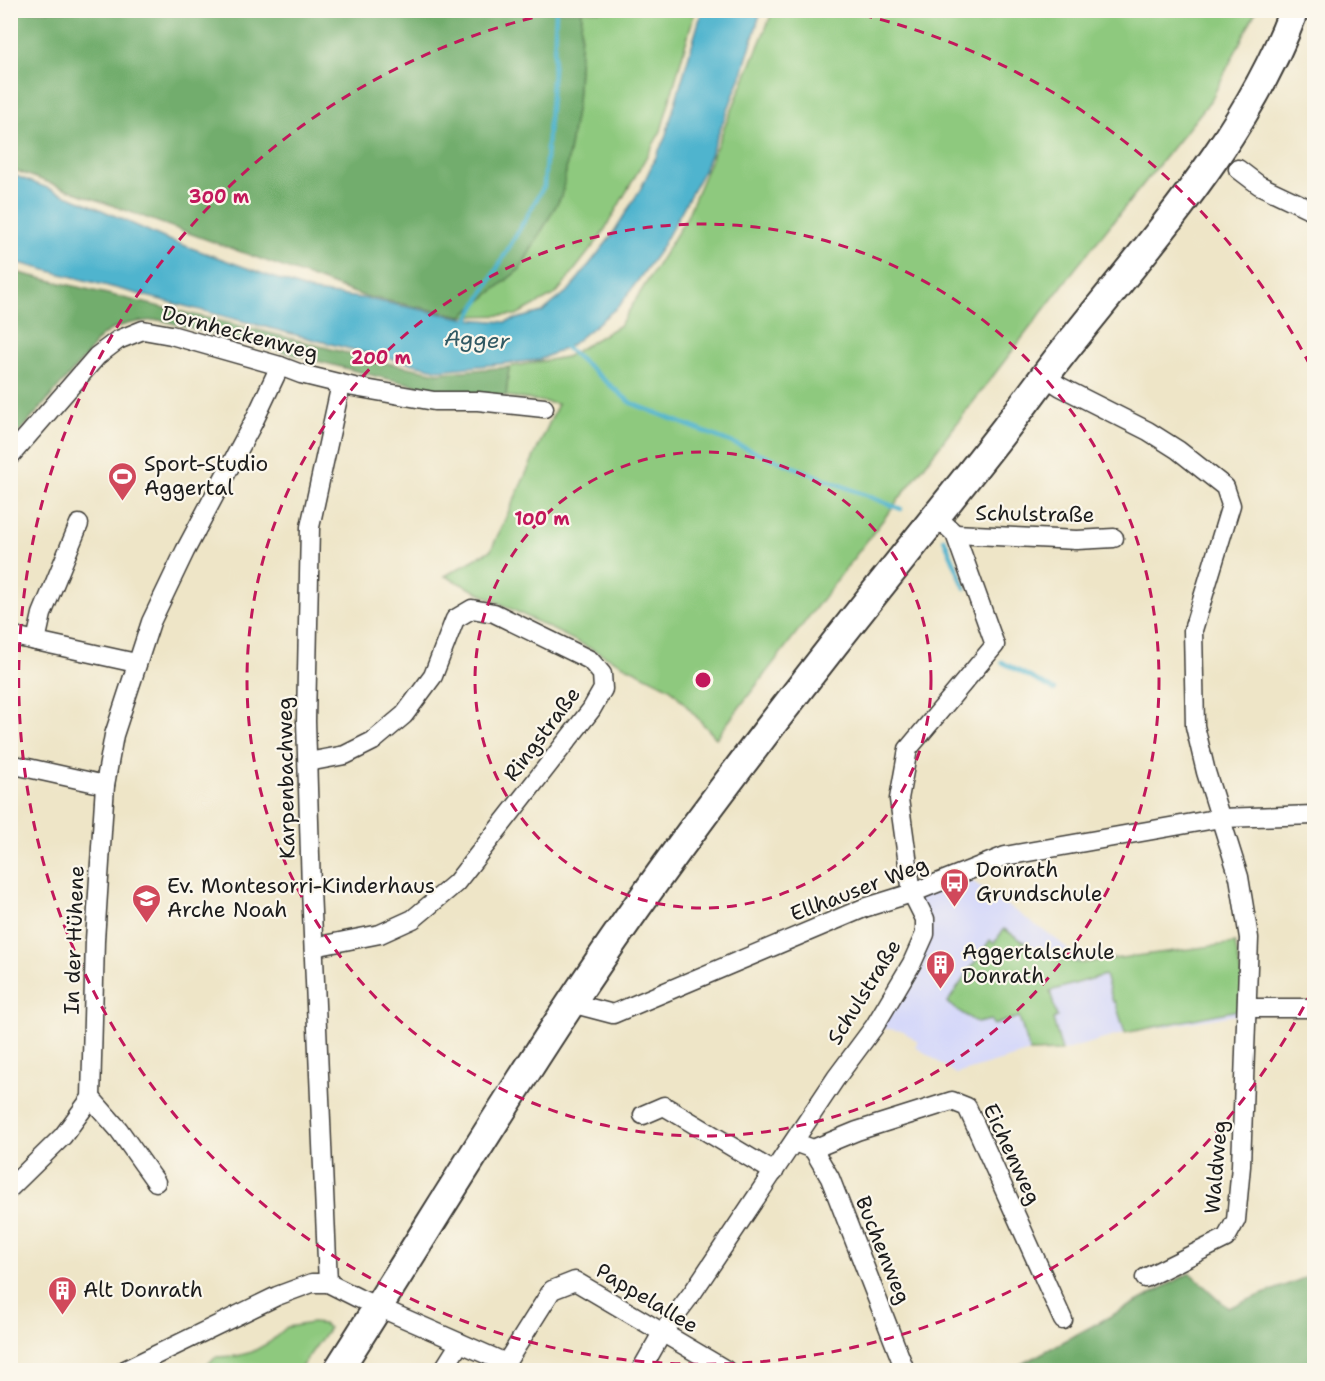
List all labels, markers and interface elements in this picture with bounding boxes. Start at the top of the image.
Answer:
text: 300 m [189,185,250,209]
street label: Dornheckenweg [159,299,321,367]
water label: Agger [444,323,511,356]
text: 200 m [351,346,412,370]
place label: Sport-Studio Aggertal [144,450,268,502]
sports icon: Sport-Studio Aggertal [107,460,139,502]
street label: Schulstraße [975,499,1095,529]
text: 100 m [514,507,570,531]
centre of rings [693,670,713,690]
street label: Ringstraße [497,681,587,787]
street label: Karpenbachweg [271,697,301,859]
street label: Ellhauser Weg [786,850,932,928]
place label: Donrath Grundschule [976,856,1103,908]
street label: In der Hühene [57,865,91,1015]
bus stop icon: Donrath Grundschule [939,866,971,908]
place label: Ev. Montesorri-Kinderhaus Arche Noah [167,872,435,924]
school or university icon: Ev. Montesorri-Kinderhaus Arche Noah [130,882,162,924]
street label: Schulstraße [821,934,907,1050]
place label: Aggertalschule Donrath [962,938,1115,990]
building icon: Aggertalschule Donrath [925,948,957,990]
street label: Eichenweg [976,1099,1048,1209]
street label: Waldweg [1198,1119,1234,1215]
street label: Buchenweg [849,1192,917,1308]
street label: Pappelallee [591,1256,703,1340]
building icon: Alt Donrath [46,1274,78,1316]
place label: Alt Donrath [83,1276,203,1304]

